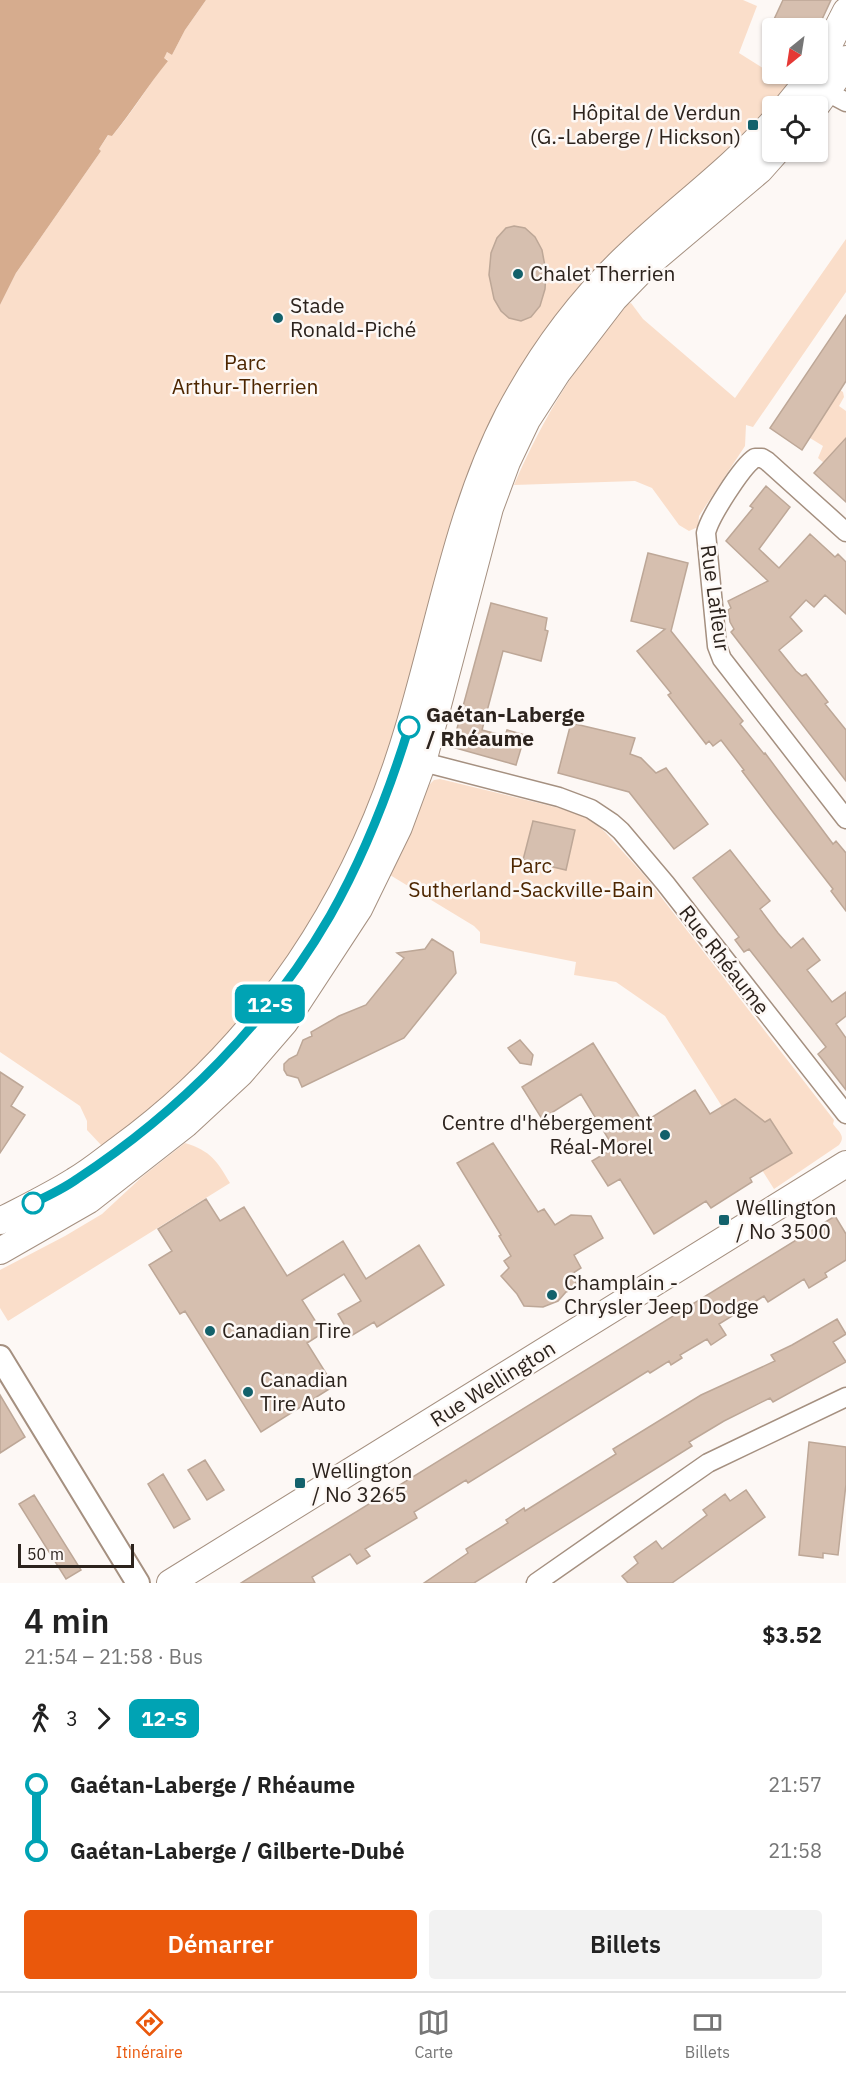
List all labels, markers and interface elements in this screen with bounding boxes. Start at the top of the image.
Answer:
north arrow [762,18,828,84]
map controls [762,18,828,162]
button: locate [762,96,828,162]
place label: Hôpital de Verdun (G.-Laberge / Hickson) [530,98,741,150]
marker: Hôpital de Verdun (G.-Laberge / Hickson) [746,118,760,132]
place label: Chalet Therrien [530,259,675,287]
marker: Chalet Therrien [511,267,525,281]
place label: Stade Ronald-Piché [290,291,416,343]
marker: Stade Ronald-Piché [271,311,285,325]
park label: Parc Arthur-Therrien [172,348,318,400]
street label: Rue Lafleur [695,543,737,653]
place label: Gaétan-Laberge / Rhéaume [426,700,585,752]
marker: Gaétan-Laberge / Rhéaume [398,716,420,738]
park label: Parc Sutherland-Sackville-Bain [408,851,654,903]
street label: Rue Rhéaume [673,899,776,1020]
line badge: 12-S [228,984,312,1024]
text: 12-S [247,990,293,1018]
place label: Centre d'hébergement Réal-Morel [442,1108,653,1160]
marker: Centre d'hébergement Réal-Morel [658,1128,672,1142]
unlabelled marker [22,1192,44,1214]
place label: Wellington / No 3500 [736,1193,837,1245]
marker: Wellington / No 3500 [717,1213,731,1227]
place label: Champlain - Chrysler Jeep Dodge [564,1268,759,1320]
marker: Champlain - Chrysler Jeep Dodge [545,1288,559,1302]
place label: Canadian Tire [222,1316,351,1344]
marker: Canadian Tire [203,1324,217,1338]
street label: Rue Wellington [425,1334,560,1433]
place label: Canadian Tire Auto [260,1365,348,1417]
marker: Canadian Tire Auto [241,1385,255,1399]
place label: Wellington / No 3265 [312,1456,413,1508]
marker: Wellington / No 3265 [293,1476,307,1490]
scale bar [18,1541,134,1568]
text: 50 m [27,1544,64,1564]
text: 4 min [24,1599,109,1642]
text: $3.52 [762,1620,822,1649]
text: 21:54 – 21:58 · Bus [24,1643,203,1670]
icon: walk [24,1702,57,1735]
icon: forward [87,1702,120,1735]
text: 12-S [141,1704,187,1732]
text: 3 [66,1705,78,1732]
text: Gaétan-Laberge / Rhéaume [70,1770,355,1799]
text: 21:57 [768,1771,822,1798]
text: Gaétan-Laberge / Gilberte-Dubé [70,1836,405,1865]
text: 21:58 [768,1837,822,1864]
button: Démarrer [24,1910,417,1979]
button: Billets [429,1910,822,1979]
tab: Itinéraire [116,2006,183,2062]
tab: Carte [414,2006,453,2062]
tab: Billets [685,2006,730,2062]

